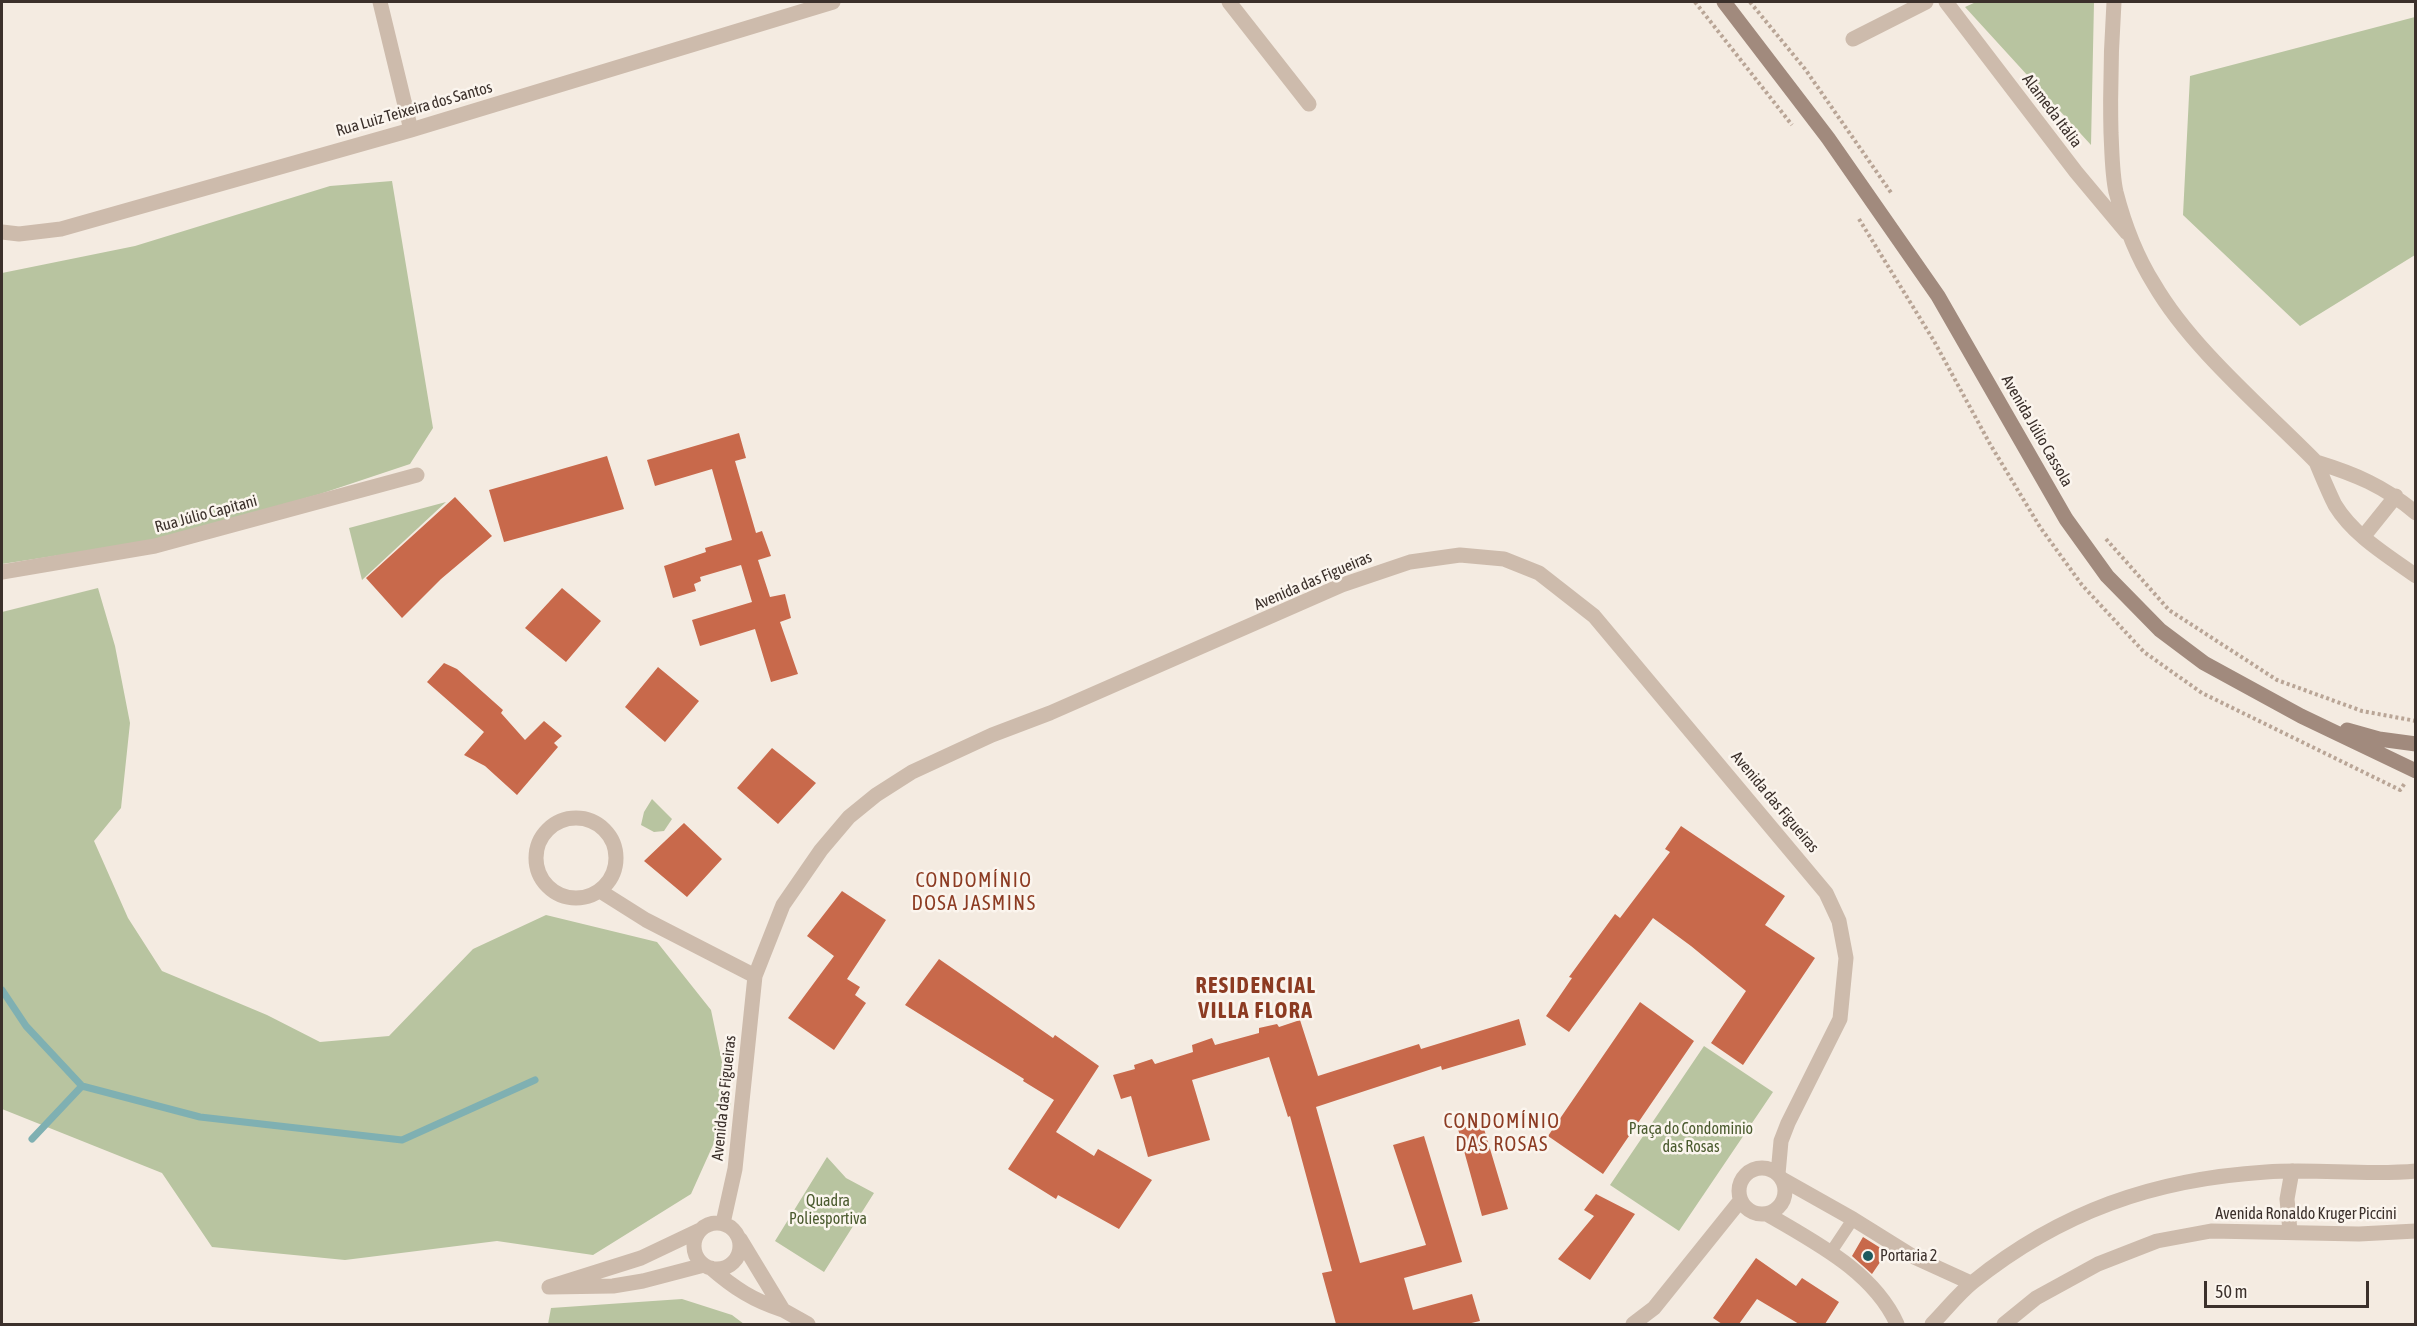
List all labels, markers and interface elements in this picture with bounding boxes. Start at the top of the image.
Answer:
street label: Alameda Itália [2018,71,2086,151]
street label: Rua Luiz Teixeira dos Santos [334,77,494,141]
street label: Avenida Júlio Cassola [1997,372,2077,490]
street label: Rua Júlio Capitani [153,491,259,537]
street label: Avenida das Figueiras [1251,548,1375,614]
street label: Avenida das Figueiras [1727,747,1823,857]
district label: CONDOMÍNIO DOSA JASMINS [911,869,1037,916]
district label: RESIDENCIAL VILLA FLORA [1195,973,1317,1024]
street label: Avenida das Figueiras [708,1034,740,1162]
district label: CONDOMÍNIO DAS ROSAS [1443,1110,1561,1157]
park label: Praça do Condominio das Rosas [1629,1119,1753,1157]
park label: Quadra Poliesportiva [789,1191,867,1229]
street label: Avenida Ronaldo Kruger Piccini [2215,1204,2397,1224]
place label: Portaria 2 [1880,1246,1937,1266]
marker: Portaria 2 [1861,1249,1875,1263]
scale bar [2207,1269,2372,1307]
text: 50 m [2215,1281,2247,1302]

